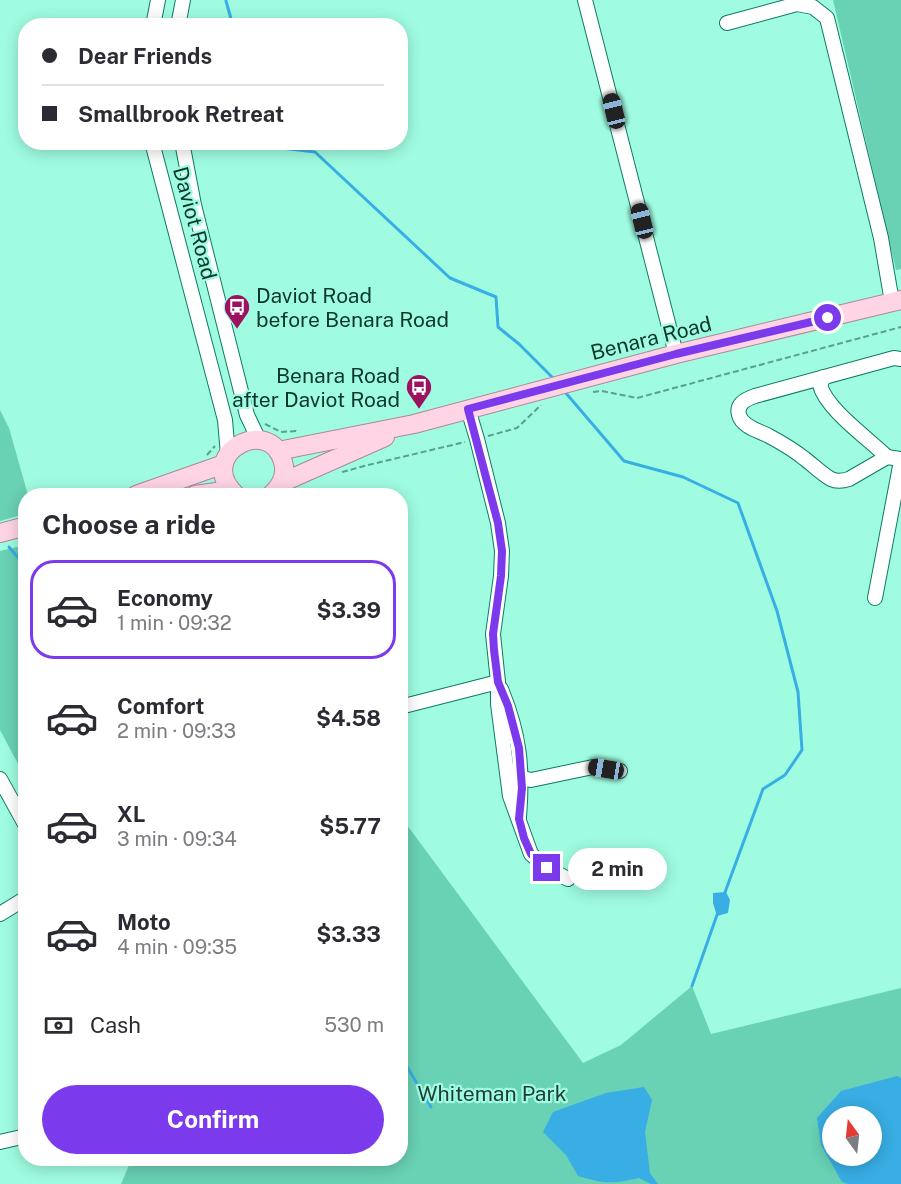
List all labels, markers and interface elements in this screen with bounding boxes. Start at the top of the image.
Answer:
text: Dear Friends [78,43,212,69]
car [601,91,627,131]
text: Smallbrook Retreat [78,101,284,127]
street label: Daviot Road [168,164,222,282]
car [629,201,655,241]
place label: Daviot Road before Benara Road [256,283,449,332]
bus stop icon: Daviot Road before Benara Road [222,292,252,330]
route start [814,304,841,331]
street label: Benara Road [588,311,714,365]
place label: Benara Road after Daviot Road [232,363,400,412]
bus stop icon: Benara Road after Daviot Road [404,372,434,410]
text: Choose a ride [42,508,216,540]
icon: car [45,583,99,637]
text: Economy [117,585,213,611]
text: $3.39 [316,597,381,623]
text: 1 min · 09:32 [117,611,232,635]
icon: car [45,691,99,745]
text: Comfort [117,693,204,719]
text: $4.58 [316,705,381,731]
text: 2 min · 09:33 [117,719,236,743]
car [587,757,625,781]
icon: car [45,799,99,853]
text: XL [117,801,145,827]
text: $5.77 [319,813,381,839]
text: 3 min · 09:34 [117,827,237,851]
callout: 2 min [568,847,667,889]
route end [533,854,560,881]
text: 2 min [591,857,644,881]
icon: car [45,907,99,961]
text: Moto [117,909,171,935]
text: $3.33 [316,921,381,947]
text: 4 min · 09:35 [117,935,237,959]
icon: cash [42,1009,75,1042]
text: Cash [90,1012,141,1038]
text: 530 m [324,1013,384,1037]
park label: Whiteman Park [418,1081,567,1106]
button: Confirm [42,1085,384,1154]
north arrow [822,1106,882,1166]
map controls [822,1106,882,1166]

